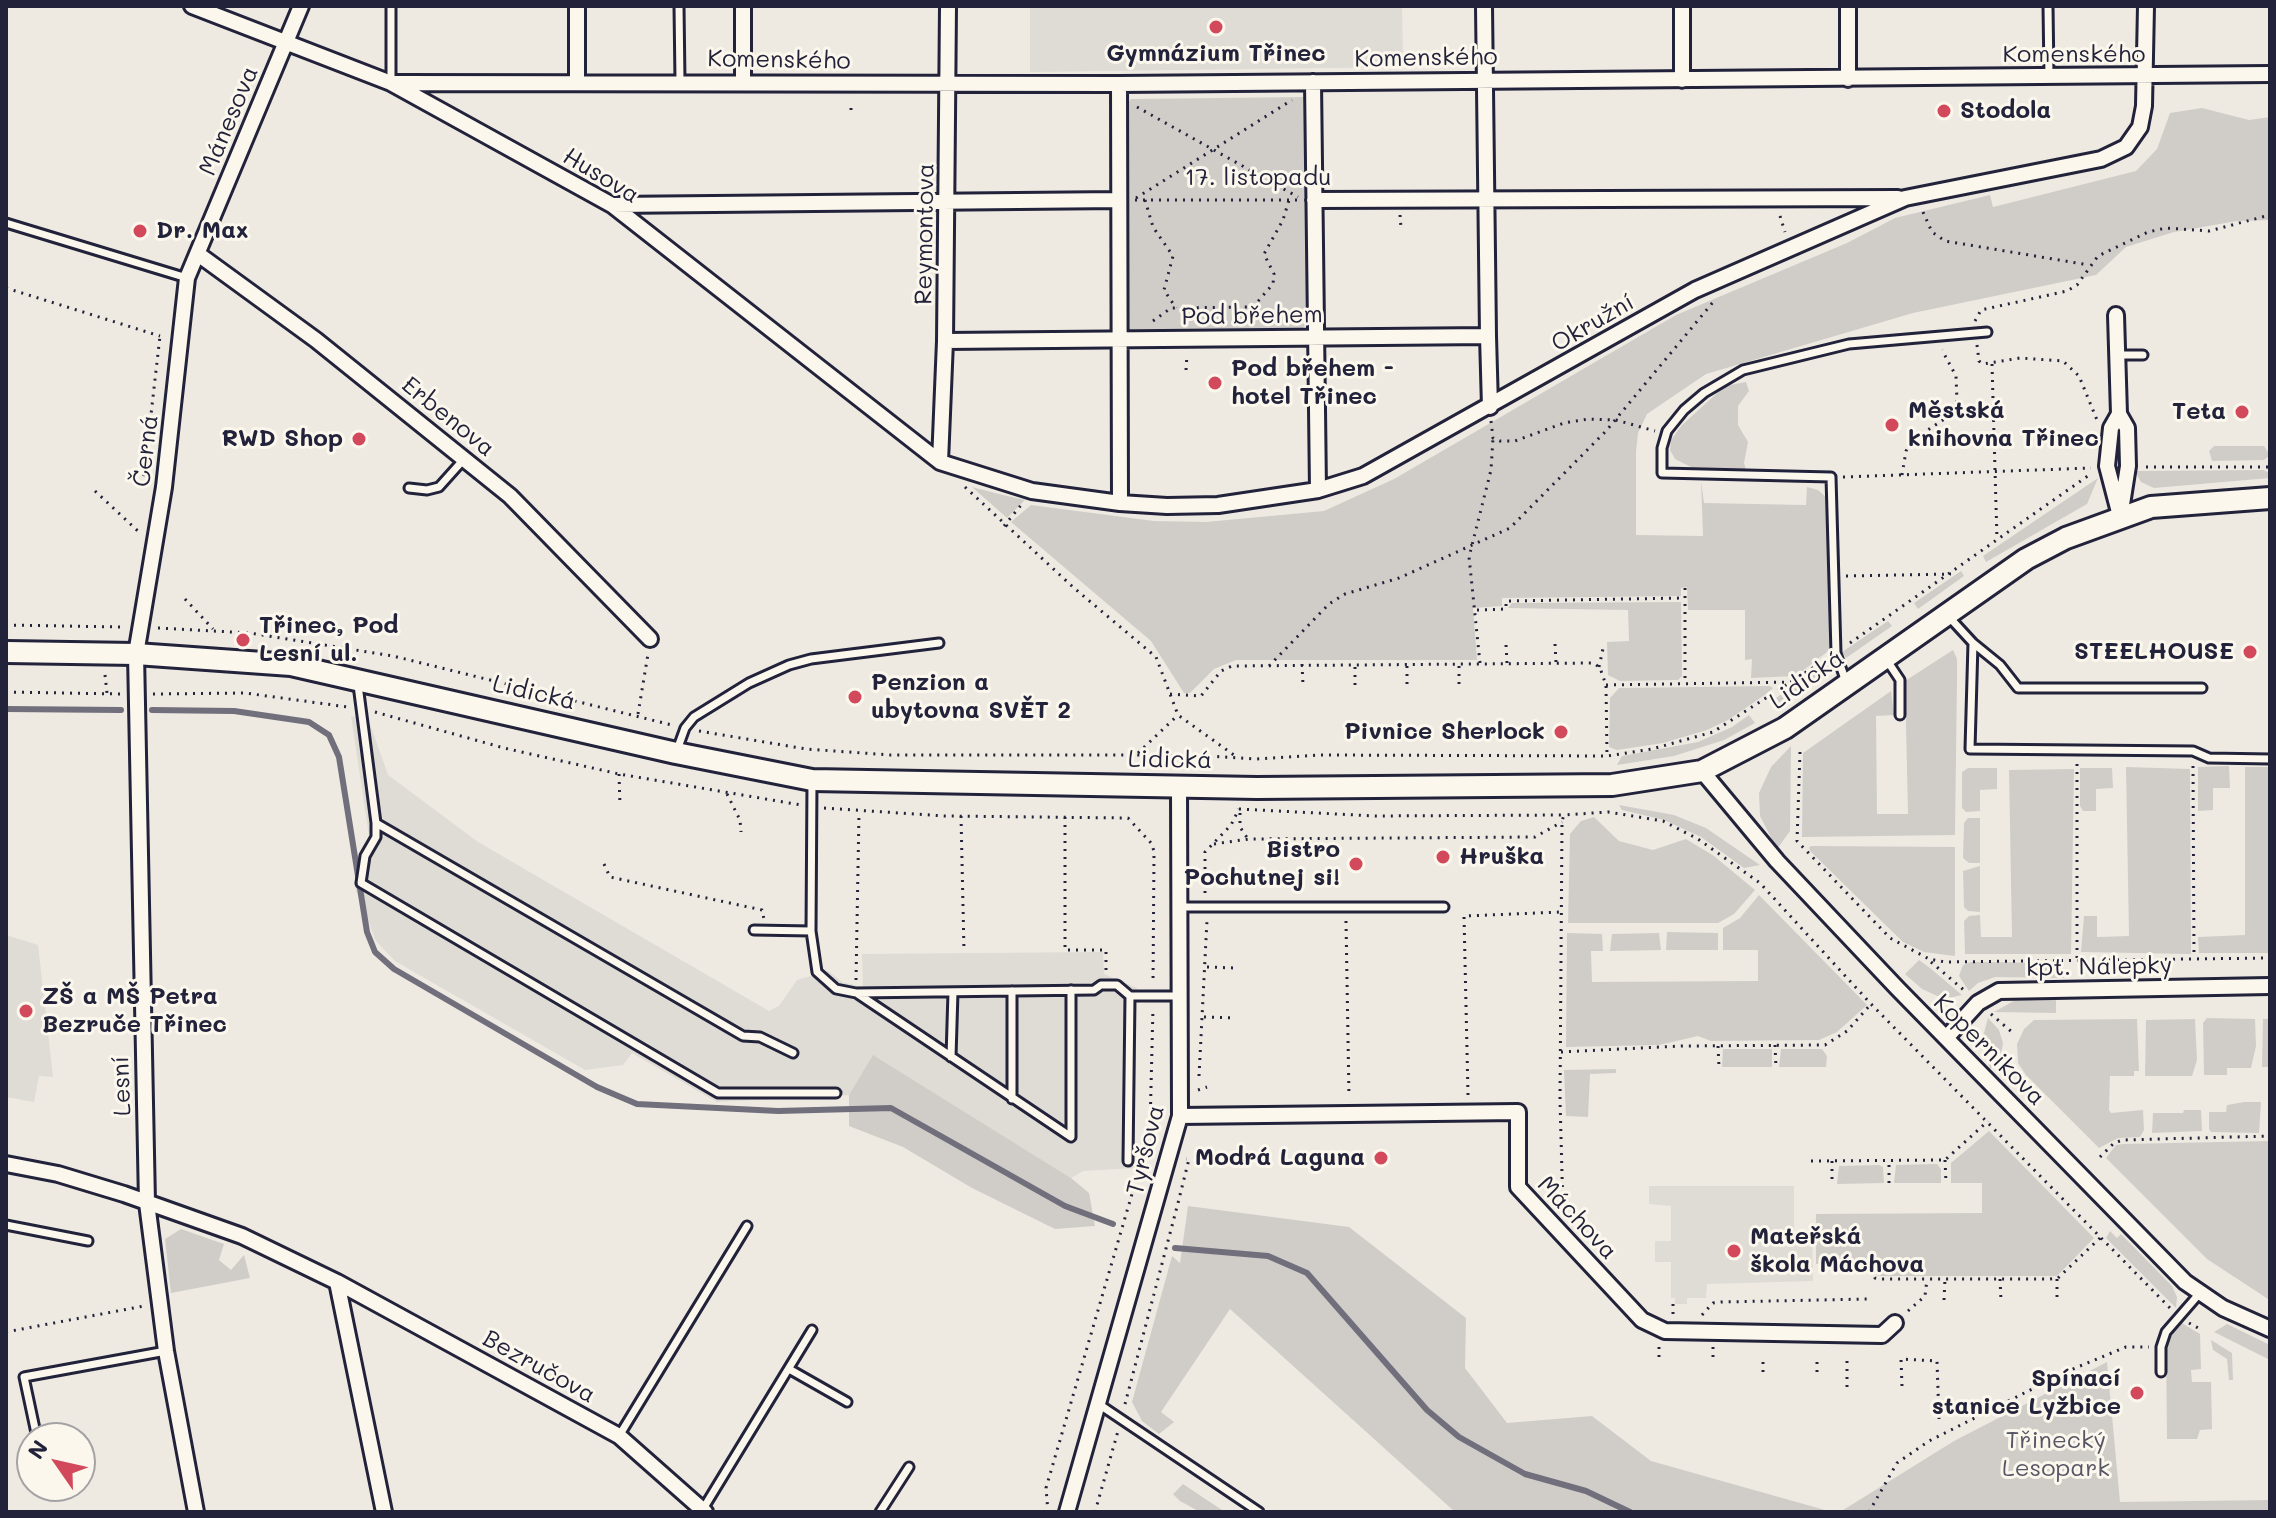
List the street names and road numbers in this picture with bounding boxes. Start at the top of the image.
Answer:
street label: Komenského [2002,41,2146,69]
street label: Komenského [1354,42,1498,74]
street label: Komenského [707,44,851,76]
street label: Mánesova [193,62,265,180]
street label: Husova [558,142,644,210]
street label: Reymontova [909,163,941,305]
street label: 17. listopadu [1185,164,1331,192]
street label: Okružní [1546,288,1640,358]
street label: Pod břehem [1181,300,1323,332]
street label: Erbenova [396,371,500,463]
street label: Černá [127,413,165,489]
street label: Lidická [1764,644,1850,716]
street label: Lidická [490,669,578,717]
street label: Lidická [1128,745,1212,775]
street label: kpt. Nálepky [2025,951,2173,983]
street label: Kopernikova [1927,988,2051,1112]
street label: Lesní [107,1056,137,1116]
street label: Tyršova [1121,1102,1171,1198]
street label: Máchova [1531,1170,1623,1266]
street label: Bezručova [478,1324,600,1410]

